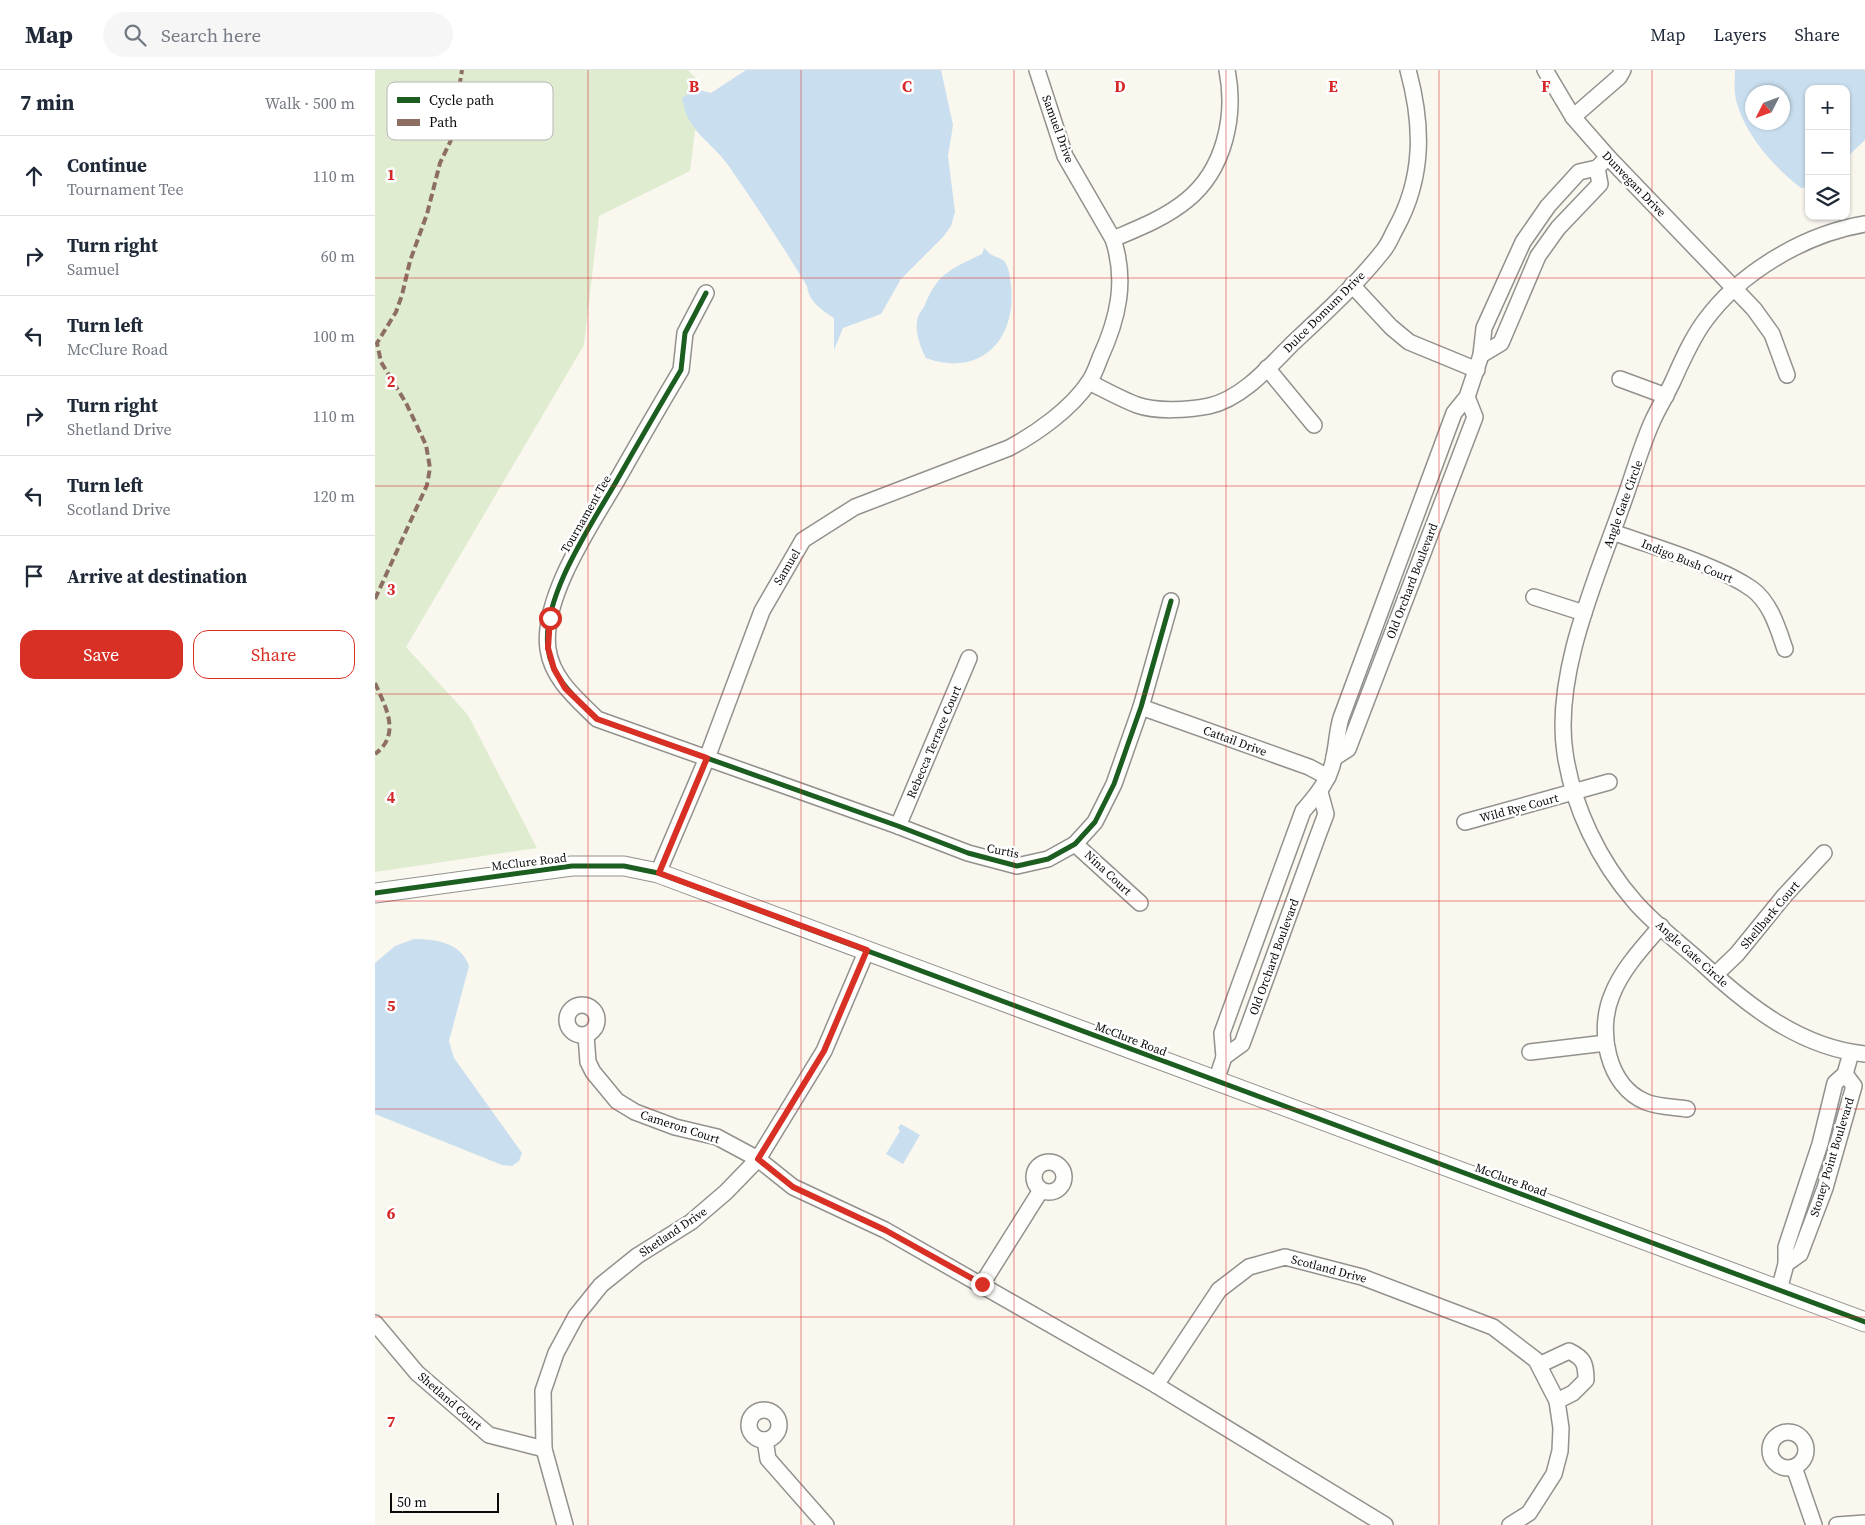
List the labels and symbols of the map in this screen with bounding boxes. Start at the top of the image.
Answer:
text: B [689,75,700,97]
text: C [902,75,912,97]
text: D [1114,75,1126,97]
text: E [1328,75,1338,97]
text: F [1541,75,1551,97]
legend [387,82,553,140]
north arrow [1745,85,1790,130]
text: Cycle path [429,90,494,110]
street label: Samuel Drive [1038,93,1078,165]
text: Path [429,112,457,132]
street label: Dunvegan Drive [1599,148,1669,220]
text: 1 [387,163,395,185]
street label: Dulce Domum Drive [1280,268,1368,356]
text: 2 [387,370,396,392]
street label: Angle Gate Circle [1600,458,1646,550]
street label: Tournament Tee [557,472,615,556]
street label: Old Orchard Boulevard [1383,521,1442,641]
street label: Indigo Bush Court [1639,535,1735,587]
street label: Samuel [770,546,804,588]
text: 3 [387,578,396,600]
route start [539,607,562,630]
street label: Rebecca Terrace Court [903,683,965,801]
street label: Cattail Drive [1201,722,1269,760]
text: 4 [387,786,396,808]
street label: Wild Rye Court [1478,790,1560,826]
street label: Curtis [986,840,1020,862]
street label: Nina Court [1081,847,1135,899]
street label: McClure Road [491,849,568,875]
street label: Shellbark Court [1737,878,1803,952]
street label: Old Orchard Boulevard [1245,896,1303,1017]
street label: Angle Gate Circle [1652,917,1732,991]
text: 5 [387,994,396,1016]
street label: McClure Road [1093,1018,1169,1060]
street label: Stoney Point Boulevard [1806,1095,1858,1219]
street label: Cameron Court [638,1107,722,1147]
street label: McClure Road [1473,1160,1549,1201]
text: 6 [387,1202,396,1224]
street label: Shetland Drive [636,1203,710,1261]
street label: Scotland Drive [1289,1251,1369,1287]
route end [971,1273,994,1296]
street label: Shetland Court [415,1369,485,1433]
text: 7 [387,1410,396,1432]
scale bar [390,1490,499,1513]

